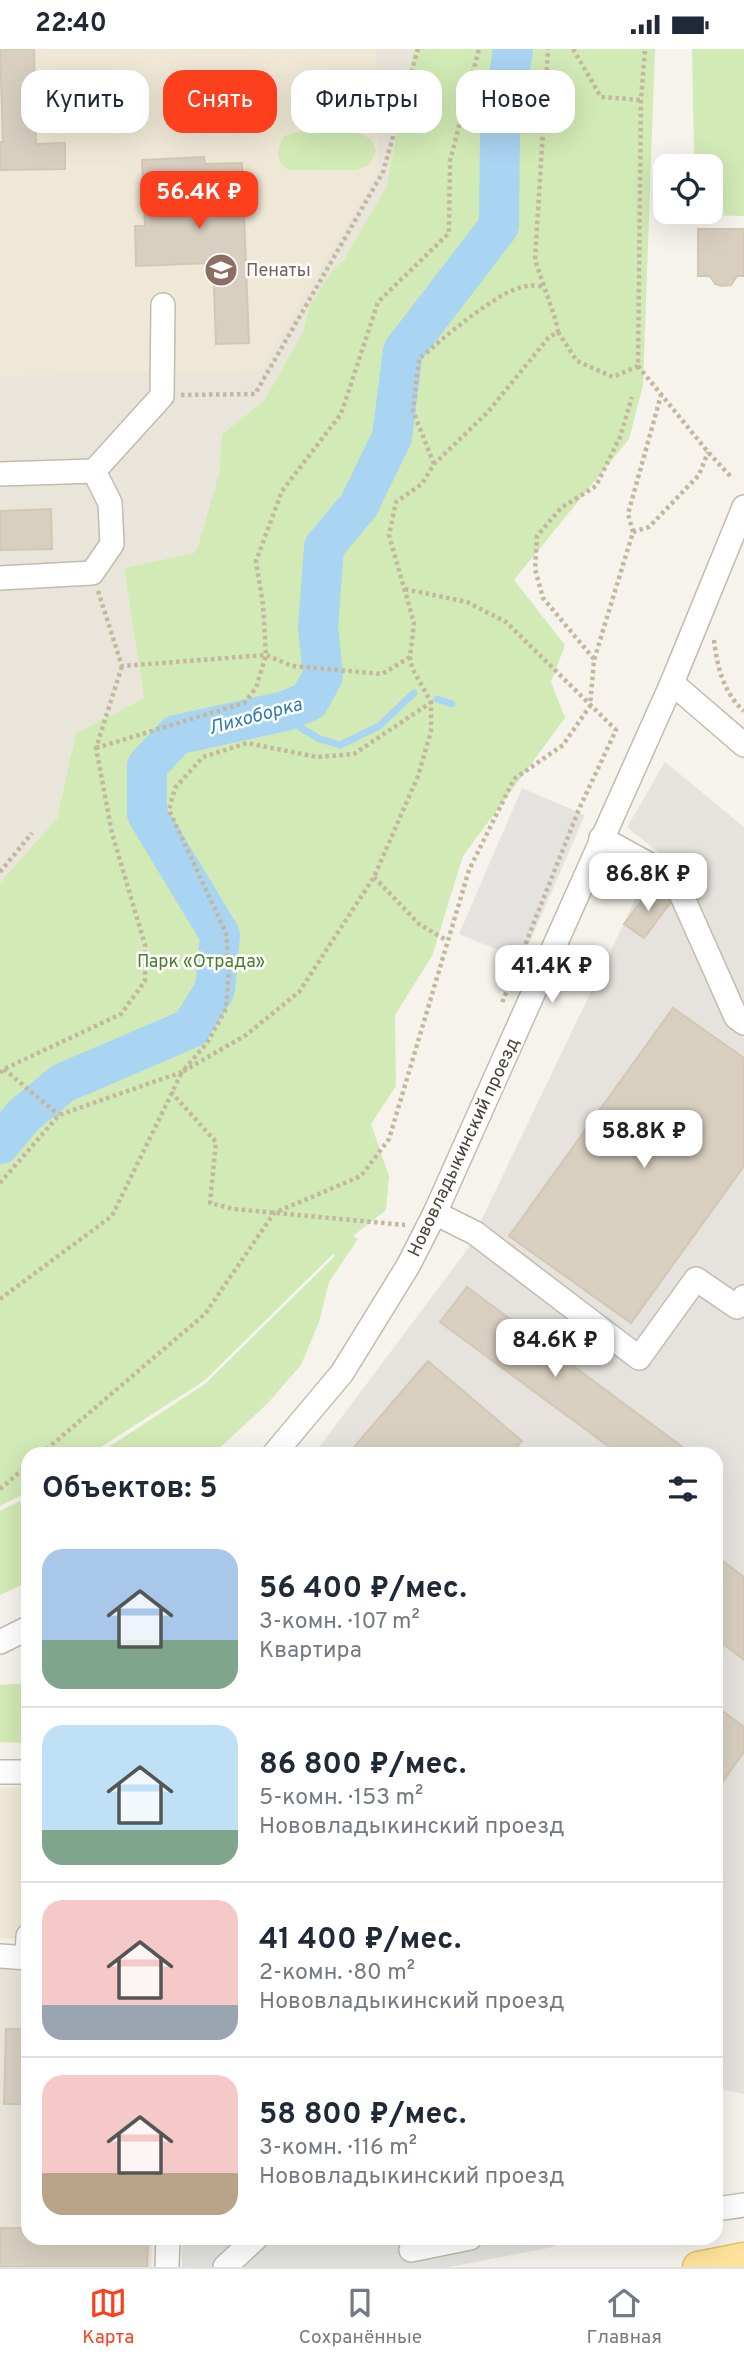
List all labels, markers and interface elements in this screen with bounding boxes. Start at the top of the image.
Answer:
text: 22:40 [35,8,107,41]
chip: Купить [21,70,149,133]
chip: Снять [163,70,277,133]
chip: Фильтры [291,70,442,133]
chip: Новое [456,70,575,133]
map controls [653,154,723,224]
button: locate [653,154,723,224]
pin: 56.4K ₽ [134,171,264,231]
text: 56.4K ₽ [156,179,242,208]
school or university icon: Пенаты [202,251,240,289]
place label: Пенаты [246,260,311,283]
water label: Лихоборка [206,693,305,741]
pin: 86.8K ₽ [583,853,713,913]
text: 86.8K ₽ [605,861,691,890]
pin: 41.4K ₽ [487,946,617,1005]
park label: Парк «Отрада» [137,951,265,974]
text: 41.4K ₽ [511,953,593,982]
street label: Нововладыкинский проезд [403,1034,525,1261]
pin: 58.8K ₽ [579,1111,709,1170]
text: 58.8K ₽ [601,1118,687,1147]
pin: 84.6K ₽ [490,1319,620,1379]
text: 84.6K ₽ [512,1327,598,1356]
icon: filters [664,1470,702,1508]
text: Объектов: 5 [42,1471,217,1508]
text: 56 400 ₽/мес. [259,1571,467,1608]
icon: home [98,1577,182,1661]
text: 3-комн. · 107 m² [259,1608,420,1637]
text: Квартира [259,1637,362,1666]
text: 86 800 ₽/мес. [259,1747,466,1784]
icon: home [98,1753,182,1837]
text: 5-комн. · 153 m² [259,1784,423,1813]
text: Нововладыкинский проезд [259,1813,565,1842]
text: 41 400 ₽/мес. [259,1922,461,1959]
icon: home [98,1928,182,2012]
text: 2-комн. · 80 m² [259,1959,415,1988]
text: Нововладыкинский проезд [259,1988,565,2017]
text: 58 800 ₽/мес. [259,2097,466,2134]
icon: home [98,2103,182,2187]
text: 3-комн. · 116 m² [259,2134,417,2163]
text: Нововладыкинский проезд [259,2163,565,2192]
tab: Карта [82,2284,134,2350]
tab: Сохранённые [299,2284,422,2350]
tab: Главная [586,2284,662,2350]

